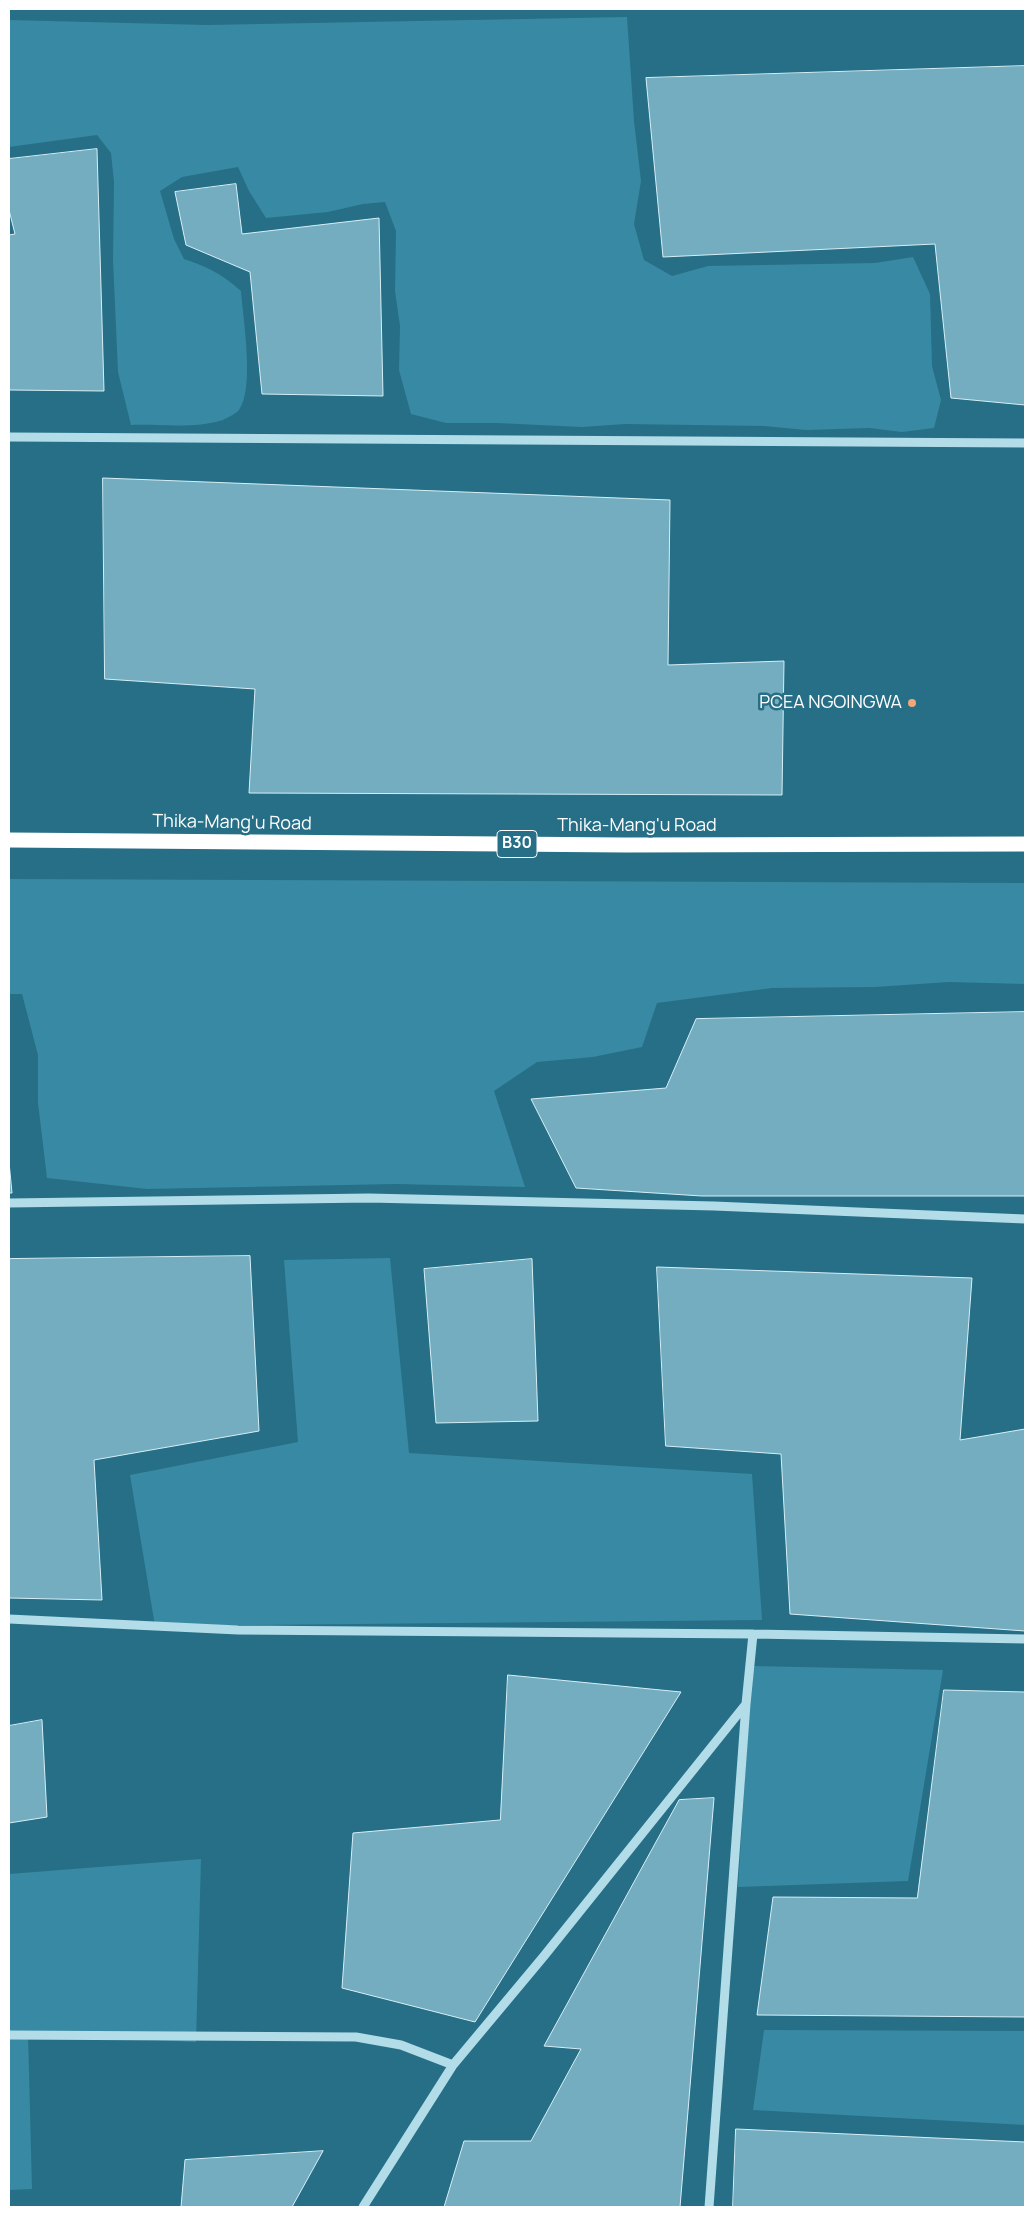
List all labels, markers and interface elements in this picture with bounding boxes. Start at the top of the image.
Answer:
place label: PCEA NGOINGWA [759,692,902,714]
marker: PCEA NGOINGWA [906,697,918,709]
street label: Thika-Mang'u Road [152,811,312,835]
street label: Thika-Mang'u Road [557,815,717,837]
road number: B30 [497,831,537,858]

